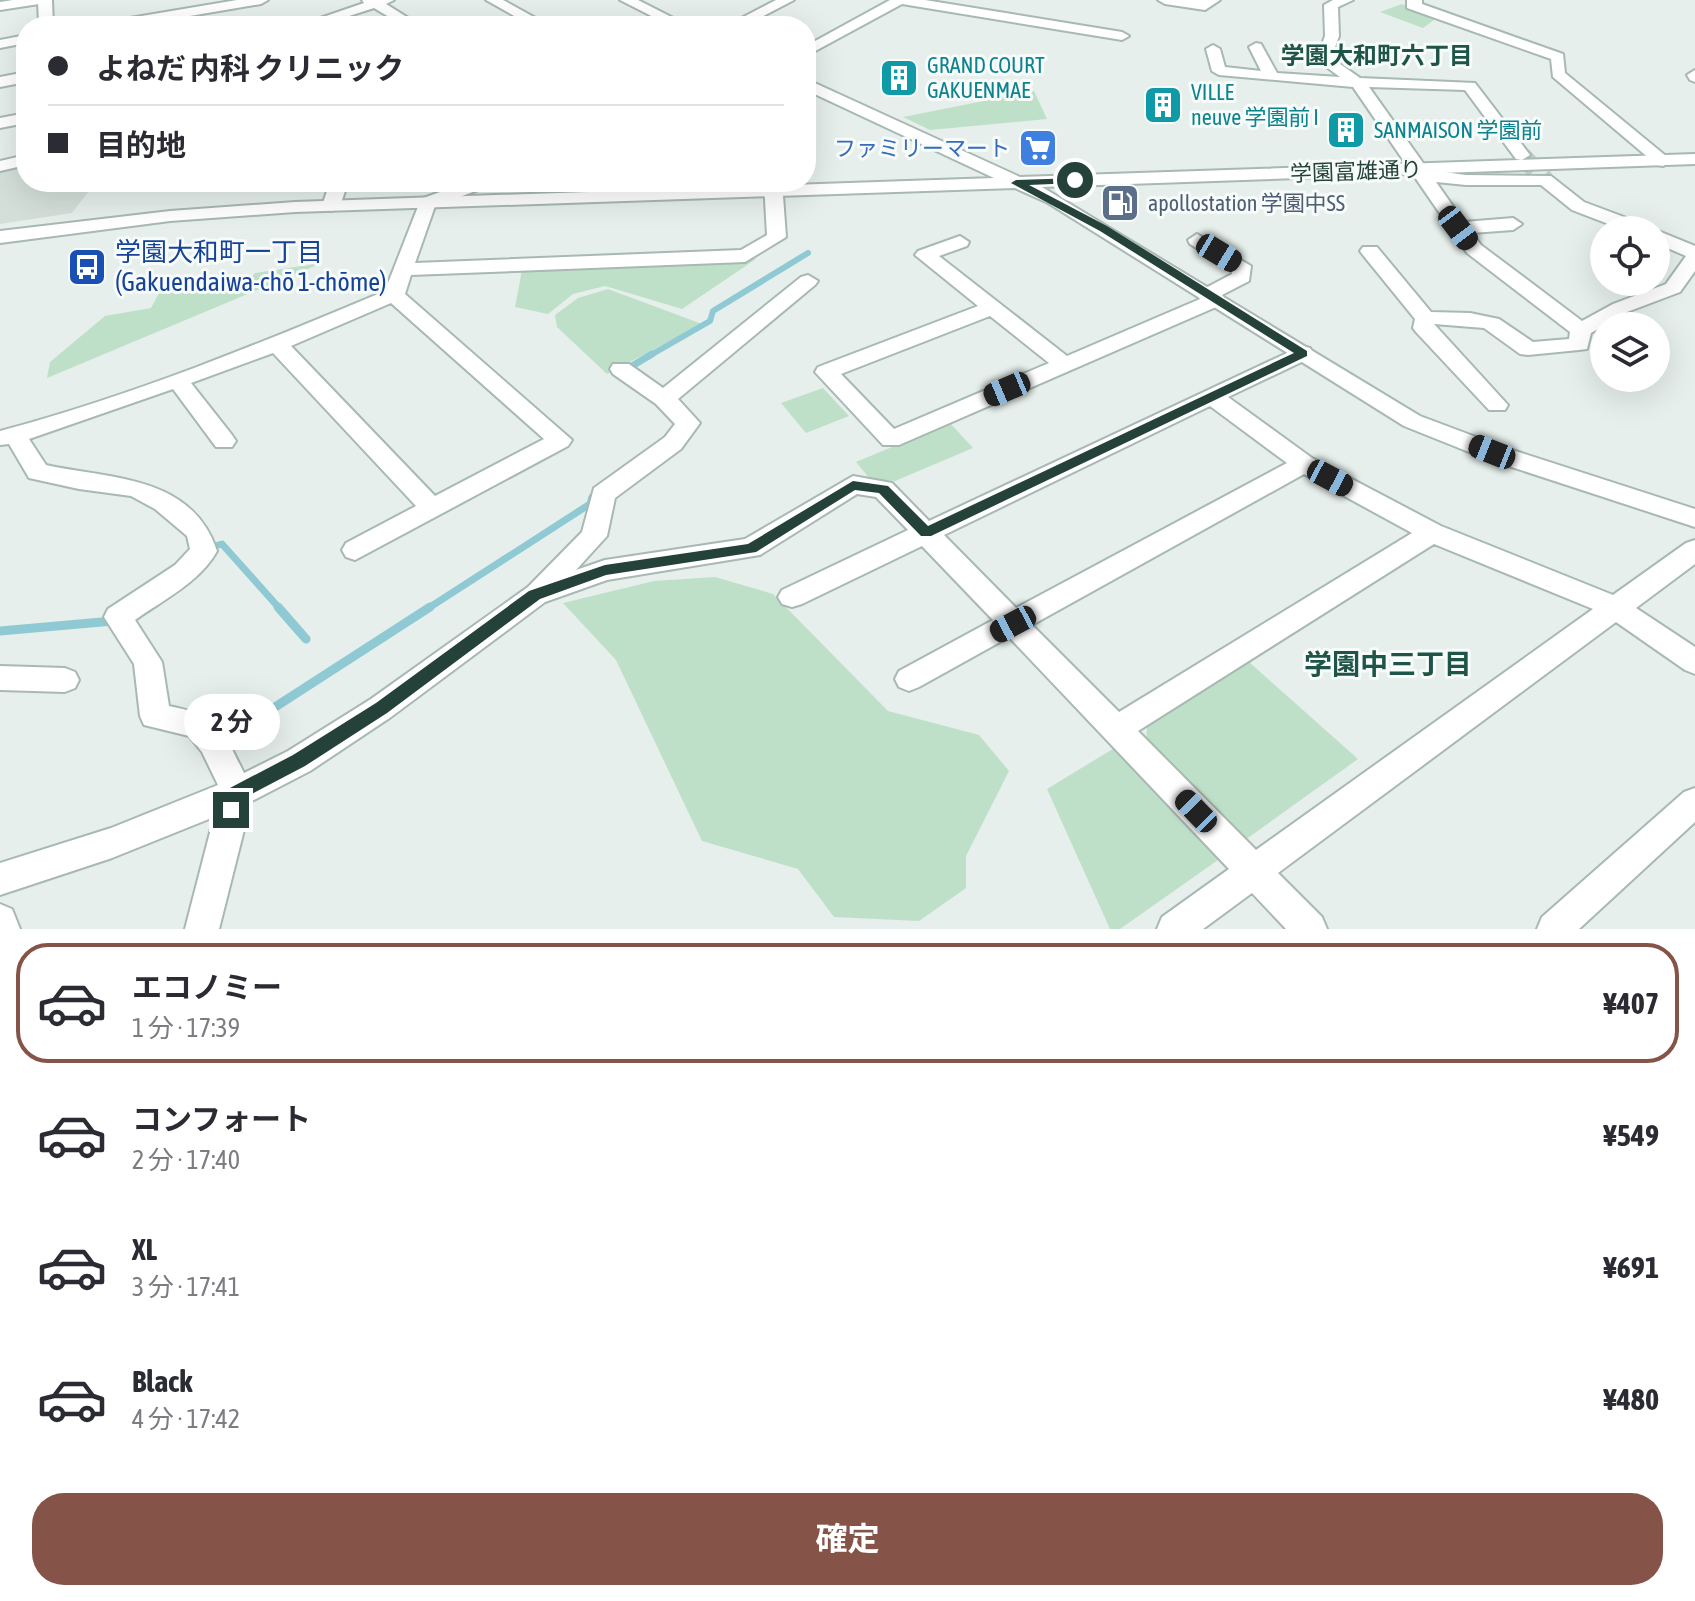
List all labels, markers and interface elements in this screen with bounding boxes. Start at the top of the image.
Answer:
district label: 学園大和町六丁目 [1281,42,1473,69]
text: よねだ 内科 クリニック [96,51,404,85]
place label: GRAND COURT GAKUENMAE [927,52,1045,103]
building icon: GRAND COURT GAKUENMAE [878,57,920,99]
place label: VILLE neuve 学園前 I [1191,79,1319,130]
building icon: VILLE neuve 学園前 I [1142,84,1184,126]
building icon: SANMAISON 学園前 [1325,109,1367,151]
place label: SANMAISON 学園前 [1374,117,1542,143]
supermarket icon: ファミリーマート [1017,127,1059,169]
text: 目的地 [96,128,186,162]
place label: ファミリーマート [834,135,1010,161]
street label: 学園富雄通り [1290,156,1422,186]
route start [1057,162,1093,198]
fuel station icon: apollostation 学園中SS [1099,182,1141,224]
place label: apollostation 学園中SS [1148,190,1345,216]
car [1434,202,1482,254]
map controls [1590,216,1670,392]
button: locate [1590,216,1670,296]
car [1192,230,1246,276]
place label: 学園大和町一丁目 (Gakuendaiwa-chō 1-chōme) [115,237,386,297]
bus stop icon: 学園大和町一丁目 (Gakuendaiwa-chō 1-chōme) [66,246,108,288]
button: layers [1590,312,1670,392]
car [980,369,1034,409]
car [1465,432,1519,472]
car [1303,456,1357,500]
car [986,602,1040,646]
district label: 学園中三丁目 [1304,648,1472,680]
callout: 2 分 [183,694,279,750]
text: 2 分 [211,707,253,737]
car [1171,785,1221,837]
route end [213,792,249,828]
icon: car [36,967,108,1039]
text: エコノミー [132,970,282,1004]
text: ¥407 [1603,986,1659,1020]
text: 1 分 · 17:39 [132,1013,240,1043]
icon: car [36,1099,108,1171]
text: コンフォート [132,1102,311,1136]
text: ¥549 [1603,1118,1659,1152]
text: 2 分 · 17:40 [132,1145,240,1175]
icon: car [36,1231,108,1303]
text: XL [132,1232,157,1266]
text: ¥691 [1603,1250,1659,1284]
text: 3 分 · 17:41 [132,1272,240,1302]
icon: car [36,1363,108,1435]
text: Black [132,1364,192,1398]
text: ¥480 [1603,1382,1659,1416]
text: 4 分 · 17:42 [132,1404,240,1434]
button: 確定 [32,1493,1663,1585]

